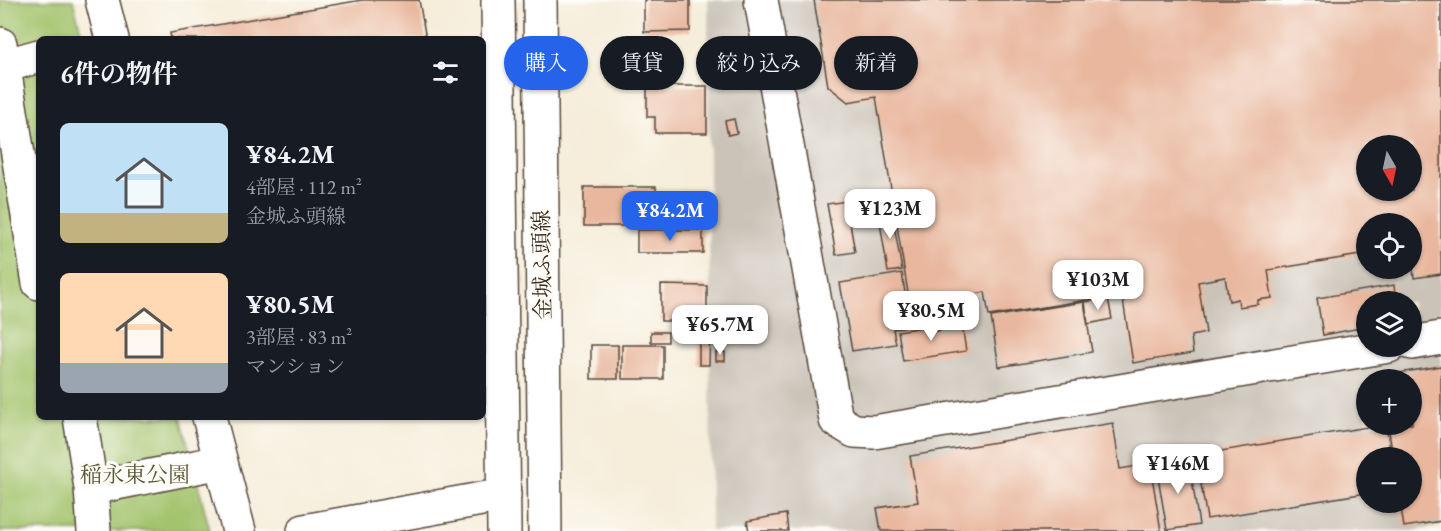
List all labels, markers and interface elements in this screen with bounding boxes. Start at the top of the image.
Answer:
chip: 購入 [504,36,588,90]
chip: 賃貸 [600,36,684,90]
chip: 絞り込み [696,36,822,90]
chip: 新着 [834,36,918,90]
icon: filters [429,56,462,89]
text: 6件の物件 [60,57,178,91]
north arrow [1356,135,1422,201]
map controls [1356,135,1422,513]
text: ¥84.2M [246,137,335,171]
icon: home [108,147,180,219]
text: 4部屋 · 112 m² [246,174,362,200]
pin: ¥123M [848,189,932,240]
pin: ¥84.2M [621,191,719,242]
text: ¥123M [858,195,922,221]
text: ¥84.2M [636,197,704,223]
text: 金城ふ頭線 [246,203,346,229]
street label: 金城ふ頭線 [527,210,557,320]
button: locate [1356,213,1422,279]
pin: ¥103M [1056,260,1140,311]
text: ¥103M [1066,266,1130,292]
text: ¥80.5M [246,287,335,321]
pin: ¥80.5M [882,291,980,342]
button: layers [1356,291,1422,357]
icon: home [108,297,180,369]
text: ¥80.5M [897,297,965,323]
pin: ¥65.7M [671,305,769,356]
text: ¥65.7M [686,311,754,337]
text: 3部屋 · 83 m² [246,324,352,350]
text: マンション [246,353,345,379]
button: + [1356,369,1422,435]
pin: ¥146M [1136,444,1220,495]
button: − [1356,447,1422,513]
text: ¥146M [1146,450,1210,476]
park label: 稲永東公園 [80,460,190,489]

